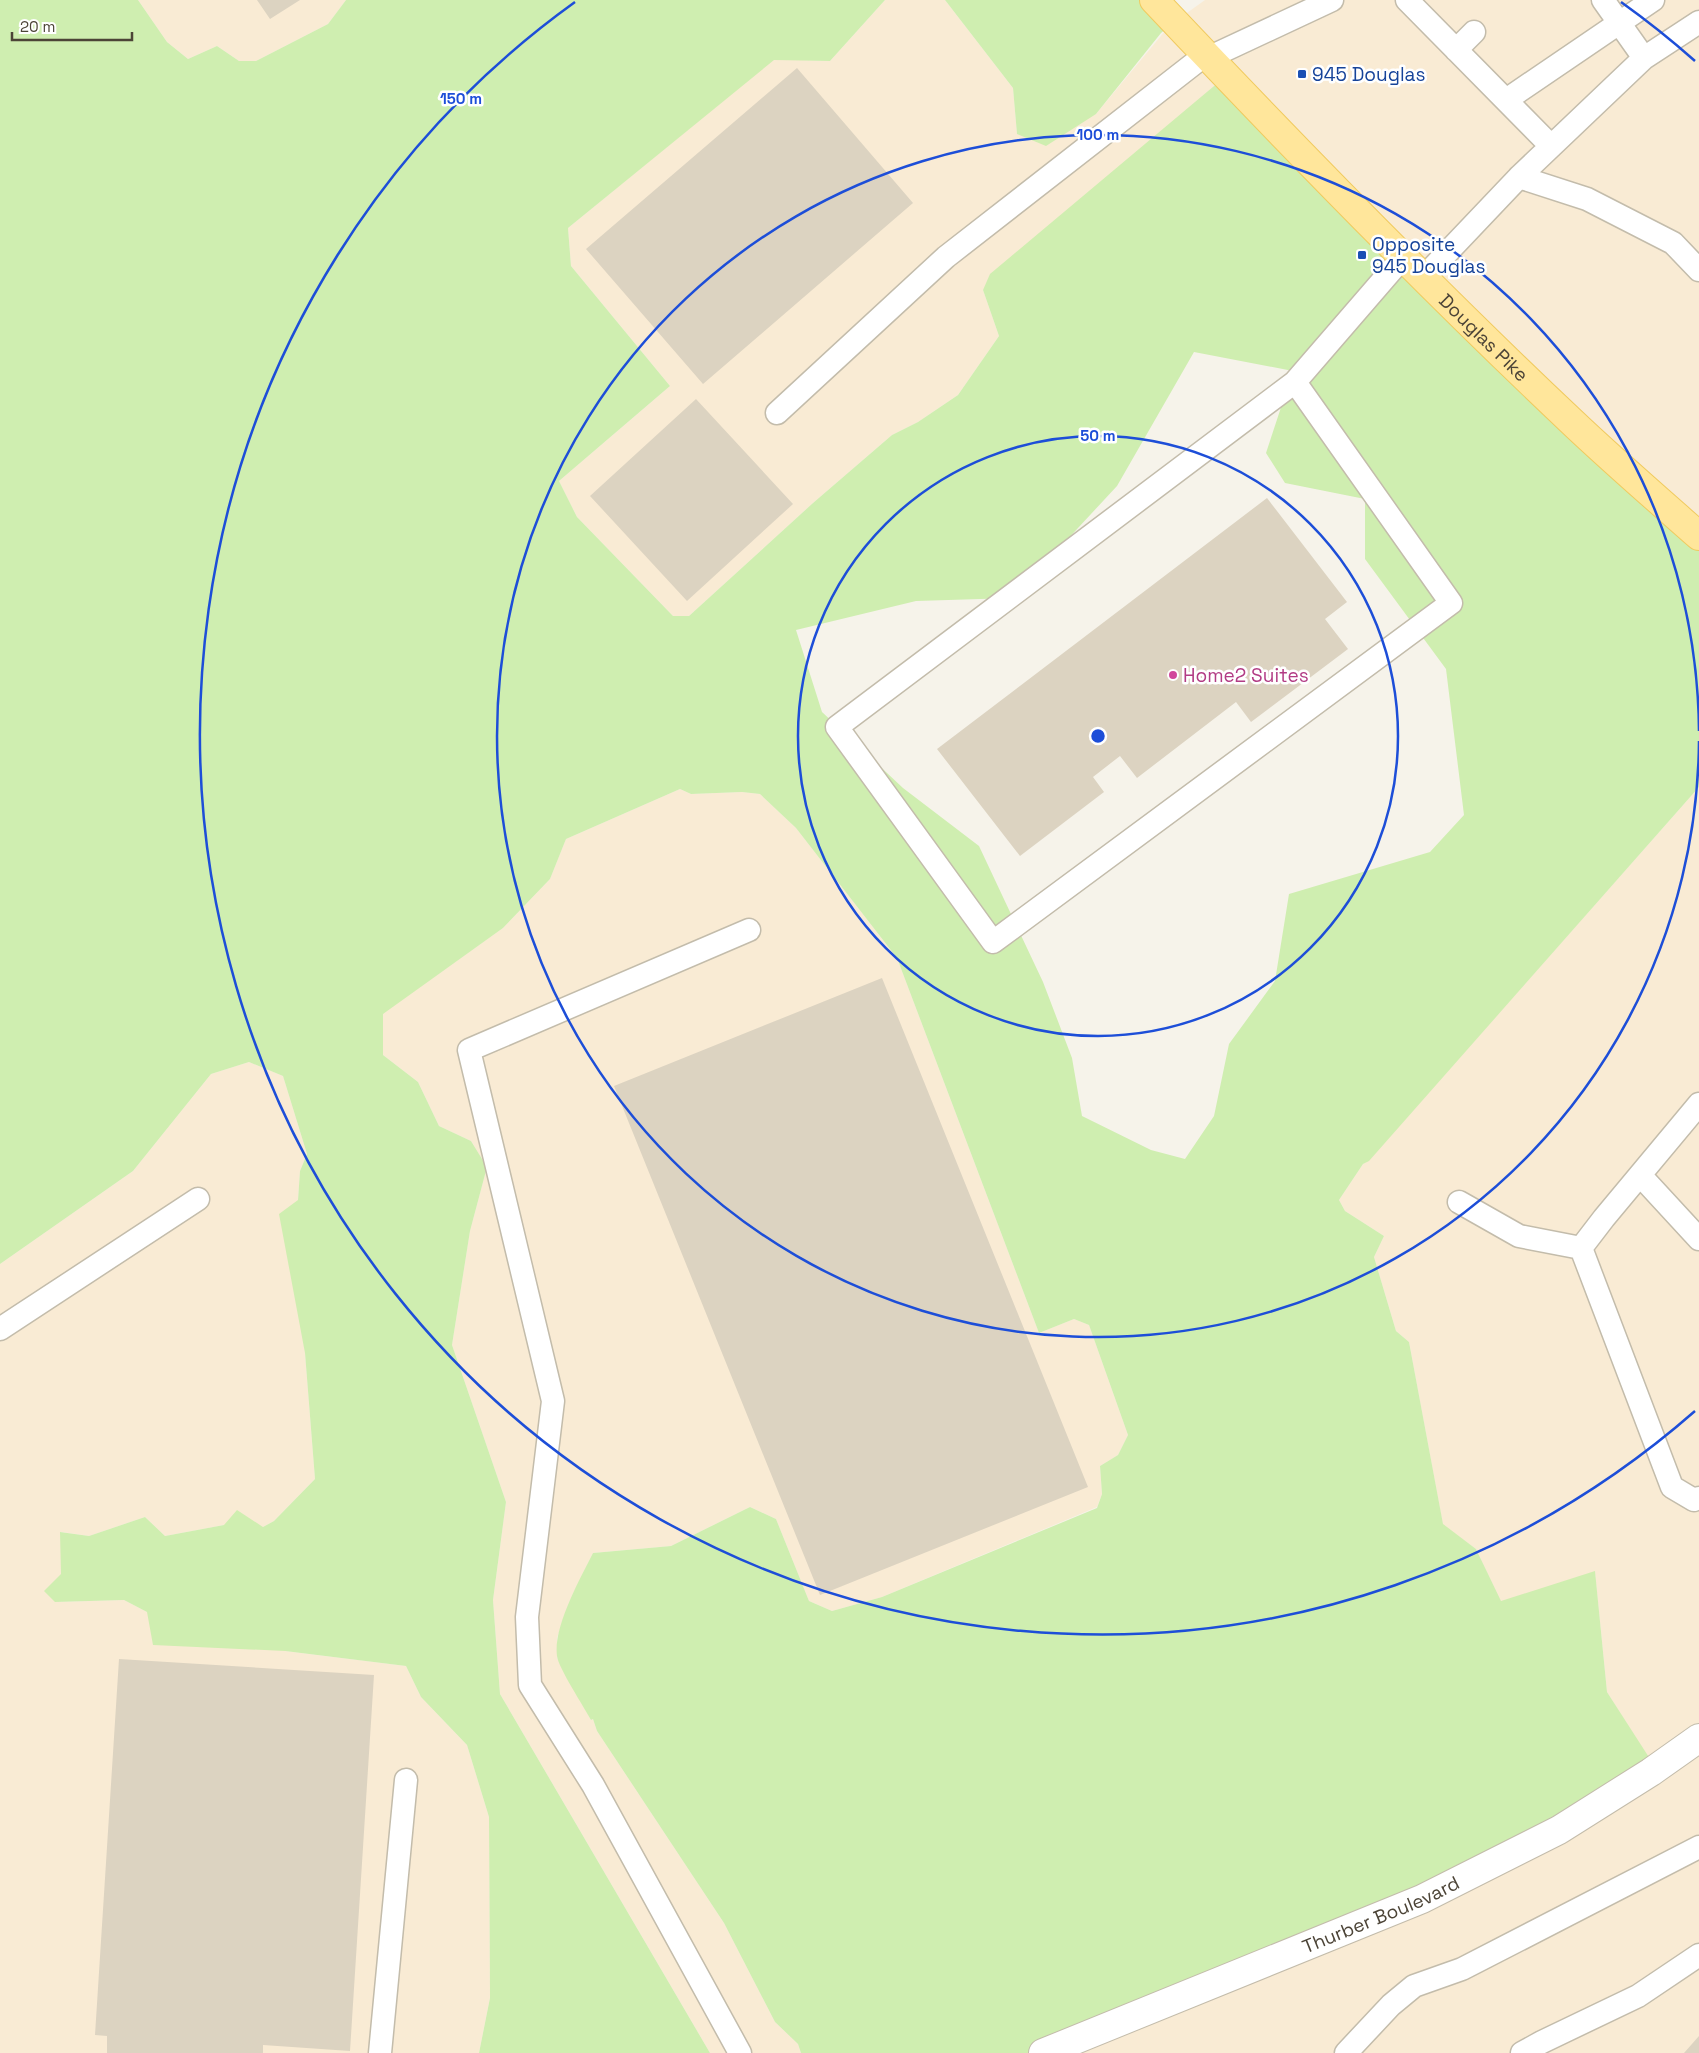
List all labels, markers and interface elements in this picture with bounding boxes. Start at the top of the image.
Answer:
scale bar [12,10,132,42]
text: 20 m [20,17,55,36]
place label: 945 Douglas [1312,62,1425,87]
marker: 945 Douglas [1296,68,1308,80]
text: 150 m [440,89,482,108]
text: 100 m [1077,125,1119,144]
place label: Opposite 945 Douglas [1372,232,1485,279]
marker: Opposite 945 Douglas [1356,249,1368,261]
street label: Douglas Pike [1434,288,1534,387]
text: 50 m [1080,426,1116,445]
place label: Home2 Suites [1183,663,1309,688]
marker: Home2 Suites [1167,669,1179,681]
centre of rings [1089,727,1107,745]
street label: Thurber Boulevard [1299,1870,1464,1959]

